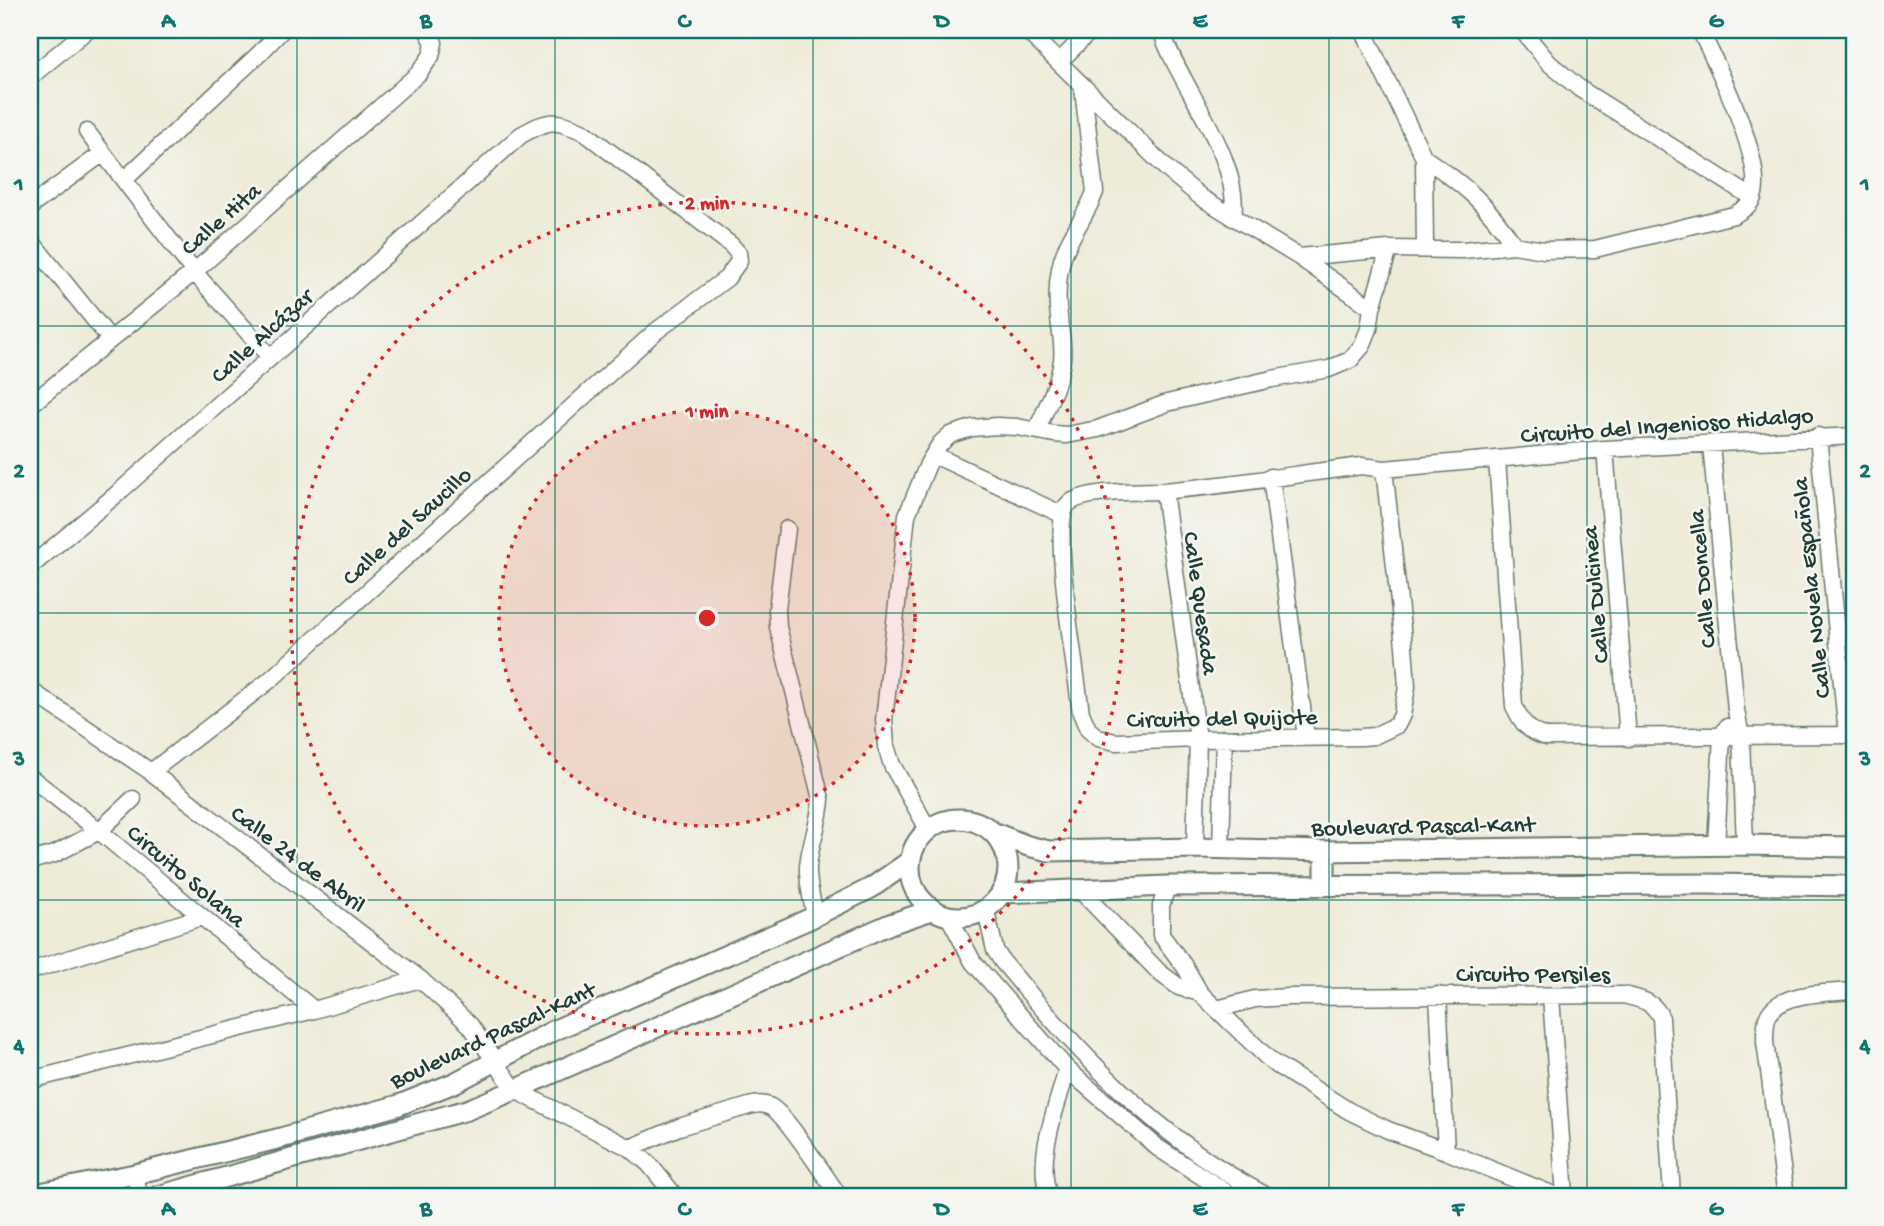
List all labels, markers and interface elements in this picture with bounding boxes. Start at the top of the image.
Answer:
text: A [160,9,176,36]
text: B [419,9,433,36]
text: C [678,9,693,36]
text: D [933,9,951,36]
text: E [1193,9,1209,36]
text: F [1451,9,1466,36]
text: G [1709,9,1725,36]
text: 1 [13,172,24,199]
text: 1 [1859,172,1870,199]
street label: Calle Hita [176,177,269,263]
text: 2 min [685,193,730,218]
street label: Calle Alcázar [206,282,323,391]
text: 1 min [685,401,729,426]
street label: Circuito del Ingenioso Hidalgo [1520,403,1815,452]
text: 2 [13,459,25,486]
text: 2 [1859,459,1871,486]
street label: Calle del Saucillo [338,462,479,593]
street label: Calle Novela Española [1787,475,1839,699]
street label: Calle Doncella [1684,508,1725,649]
street label: Calle Dulcinea [1577,524,1618,665]
street label: Calle Quesada [1174,530,1223,678]
centre of rings [695,606,719,630]
street label: Circuito del Quijote [1126,704,1318,737]
text: 3 [12,747,25,774]
text: 3 [1858,747,1871,774]
street label: Calle 24 de Abril [224,801,370,921]
street label: Boulevard Pascal-Kant [1310,812,1537,845]
street label: Circuito Solana [119,820,251,936]
street label: Circuito Persiles [1456,962,1611,991]
street label: Boulevard Pascal-Kant [385,976,603,1098]
text: 4 [13,1034,25,1061]
text: 4 [1859,1034,1871,1061]
text: A [160,1197,176,1224]
text: B [419,1197,433,1224]
text: C [678,1197,693,1224]
text: D [933,1197,951,1224]
text: E [1193,1197,1209,1224]
text: F [1451,1197,1466,1224]
text: G [1709,1197,1725,1224]

